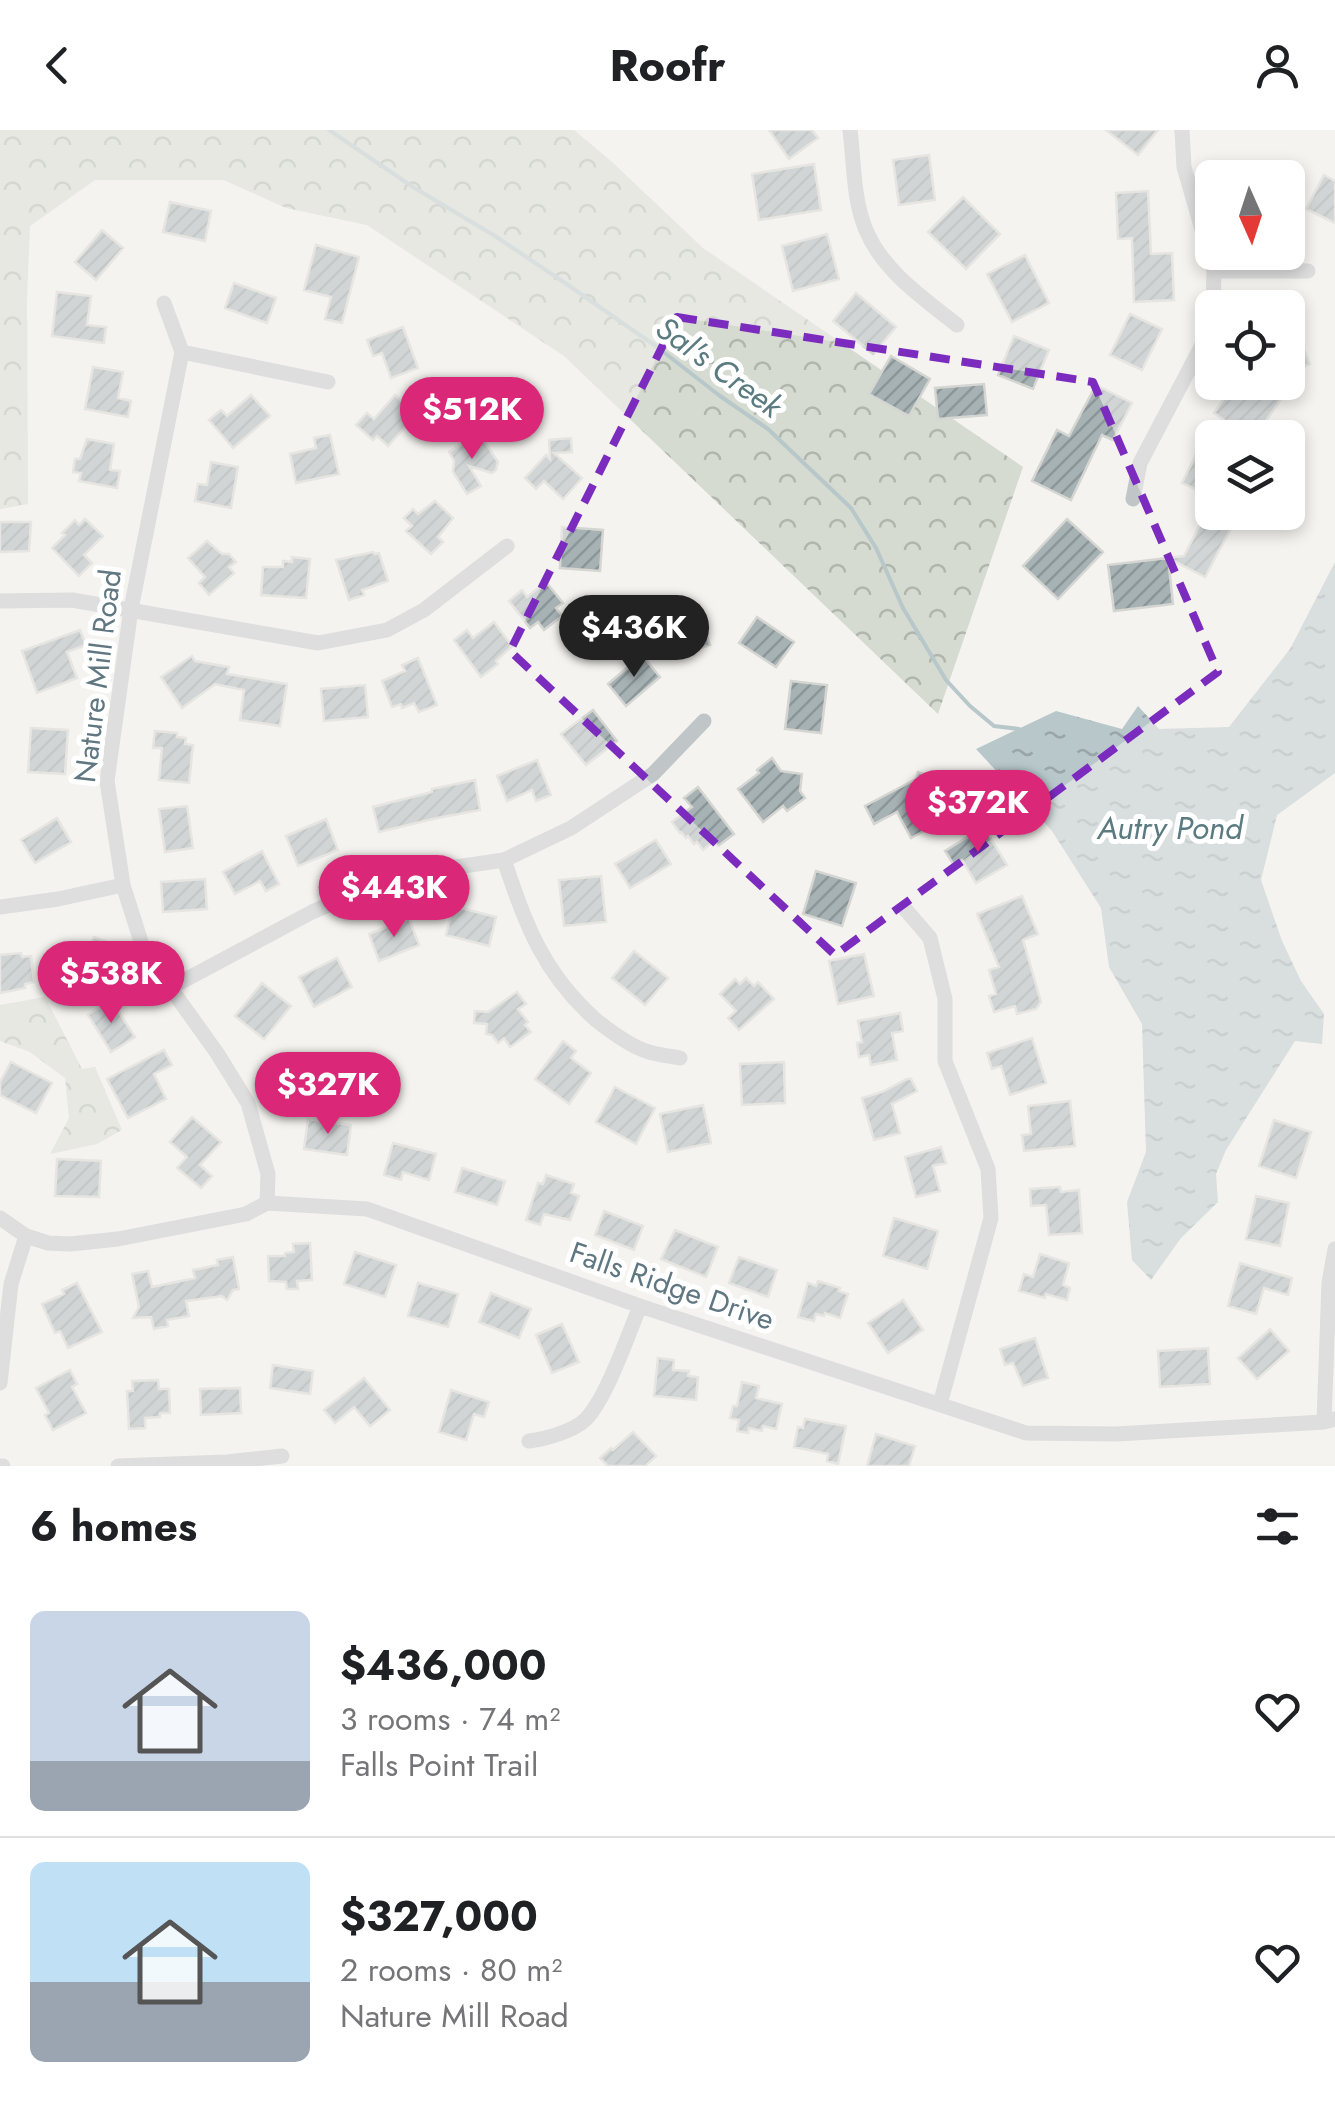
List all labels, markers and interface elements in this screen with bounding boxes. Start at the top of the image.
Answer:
text: Roofr [609,33,726,98]
icon: back [30,38,85,93]
icon: person [1250,38,1305,93]
north arrow [1195,160,1305,270]
map controls [1195,160,1305,530]
button: locate [1195,290,1305,400]
water label: Sal's Creek [646,305,793,430]
pin: $512K [402,377,542,462]
text: $512K [422,386,522,432]
button: layers [1195,420,1305,530]
street label: Nature Mill Road [63,567,132,785]
pin: $436K [564,595,704,680]
text: $436K [581,604,687,650]
pin: $372K [908,770,1048,855]
text: $372K [927,779,1029,825]
water label: Autry Pond [1096,805,1244,851]
pin: $443K [324,855,464,940]
text: $443K [341,864,447,910]
pin: $538K [41,941,181,1026]
text: $538K [60,950,162,996]
pin: $327K [258,1052,398,1137]
text: $327K [277,1061,379,1107]
street label: Falls Ridge Drive [564,1230,780,1341]
text: 6 homes [30,1496,197,1557]
icon: filters [1250,1499,1305,1554]
text: $436,000 [340,1635,547,1696]
icon: home [110,1651,230,1771]
icon: heart [1250,1684,1305,1739]
text: 3 rooms · 74 m² [340,1696,560,1742]
text: Falls Point Trail [340,1742,538,1788]
text: $327,000 [340,1886,538,1947]
icon: home [110,1902,230,2022]
icon: heart [1250,1935,1305,1990]
text: 2 rooms · 80 m² [340,1947,562,1993]
text: Nature Mill Road [340,1993,569,2039]

